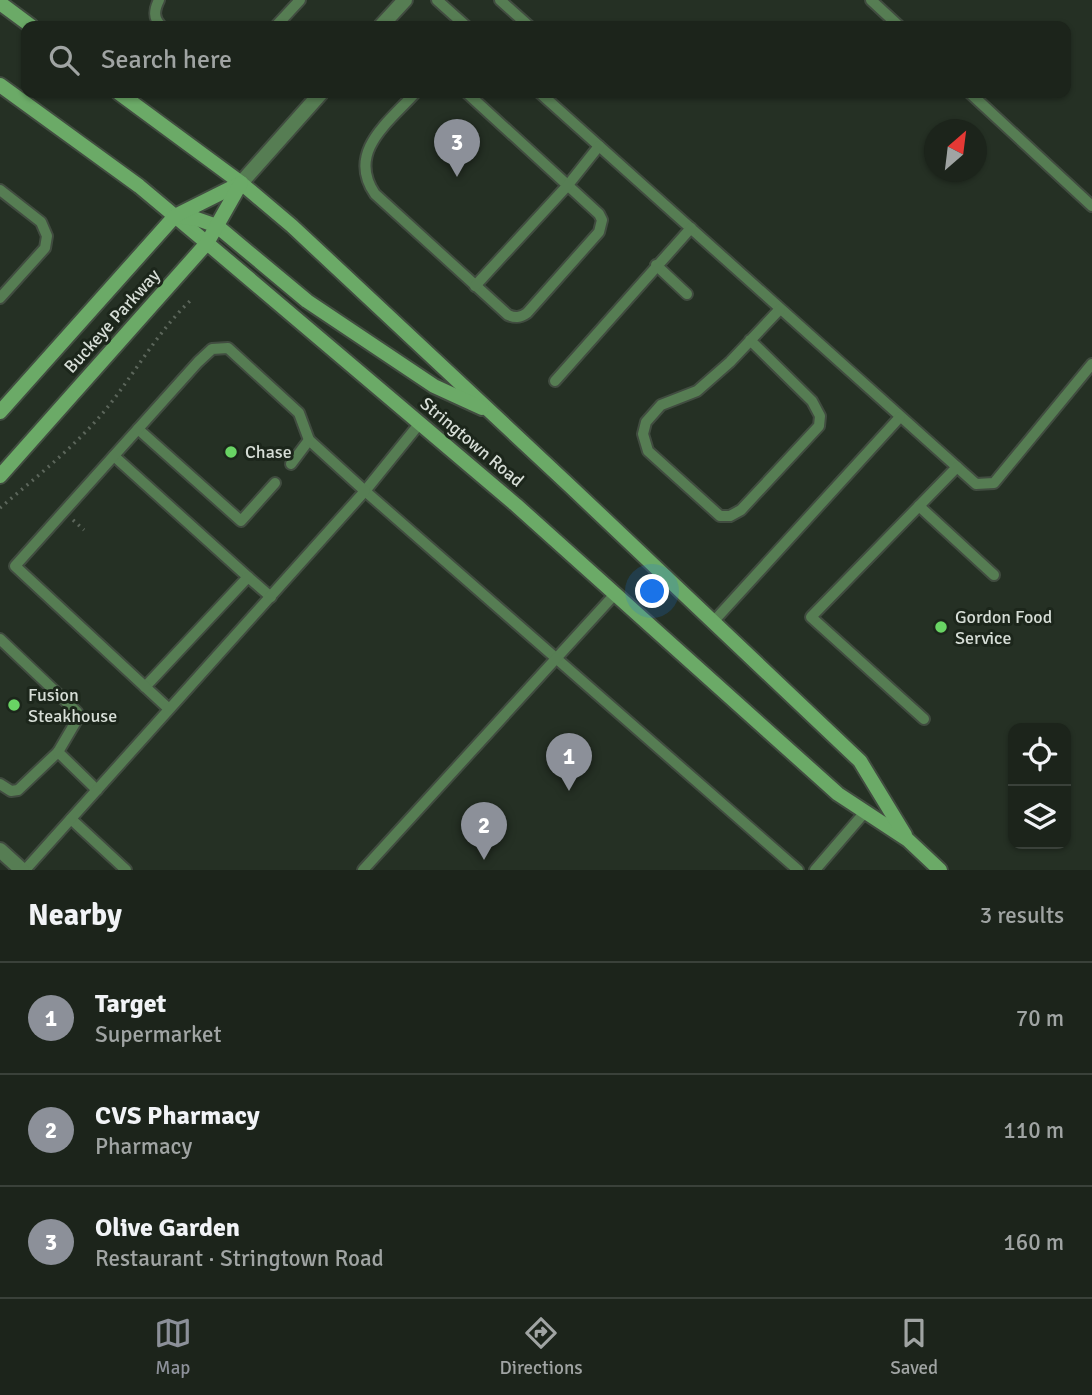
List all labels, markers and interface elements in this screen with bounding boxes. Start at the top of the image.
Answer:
search box [21,21,1071,98]
icon: search [45,41,83,79]
text: Search here [101,44,232,76]
pin: 3 [434,119,480,177]
north arrow [924,119,987,182]
street label: Buckeye Parkway [59,264,165,378]
street label: Stringtown Road [416,392,528,492]
place label: Chase [245,441,292,463]
marker: Chase [223,444,239,460]
your location [635,574,669,608]
place label: Gordon Food Service [955,606,1052,649]
marker: Gordon Food Service [933,619,949,635]
place label: Fusion Steakhouse [28,684,117,727]
marker: Fusion Steakhouse [6,697,22,713]
map controls [1008,723,1071,849]
button: locate [1008,723,1071,786]
pin: 1 [546,733,592,791]
button: layers [1008,786,1071,849]
pin: 2 [461,802,507,860]
text: Nearby [28,897,122,934]
text: 3 results [980,901,1064,930]
text: Target [95,988,166,1020]
text: 1 [45,1004,57,1033]
text: 70 m [1016,1004,1064,1033]
text: Supermarket [95,1020,222,1049]
text: CVS Pharmacy [95,1100,260,1132]
text: 2 [45,1116,57,1145]
text: 110 m [1003,1116,1064,1145]
text: Pharmacy [95,1132,192,1161]
text: Olive Garden [95,1212,240,1244]
text: 3 [45,1228,57,1257]
text: 160 m [1003,1228,1064,1257]
text: Restaurant · Stringtown Road [95,1244,384,1273]
tab: Map [154,1314,192,1380]
tab: Directions [500,1314,583,1380]
tab: Saved [890,1314,938,1380]

